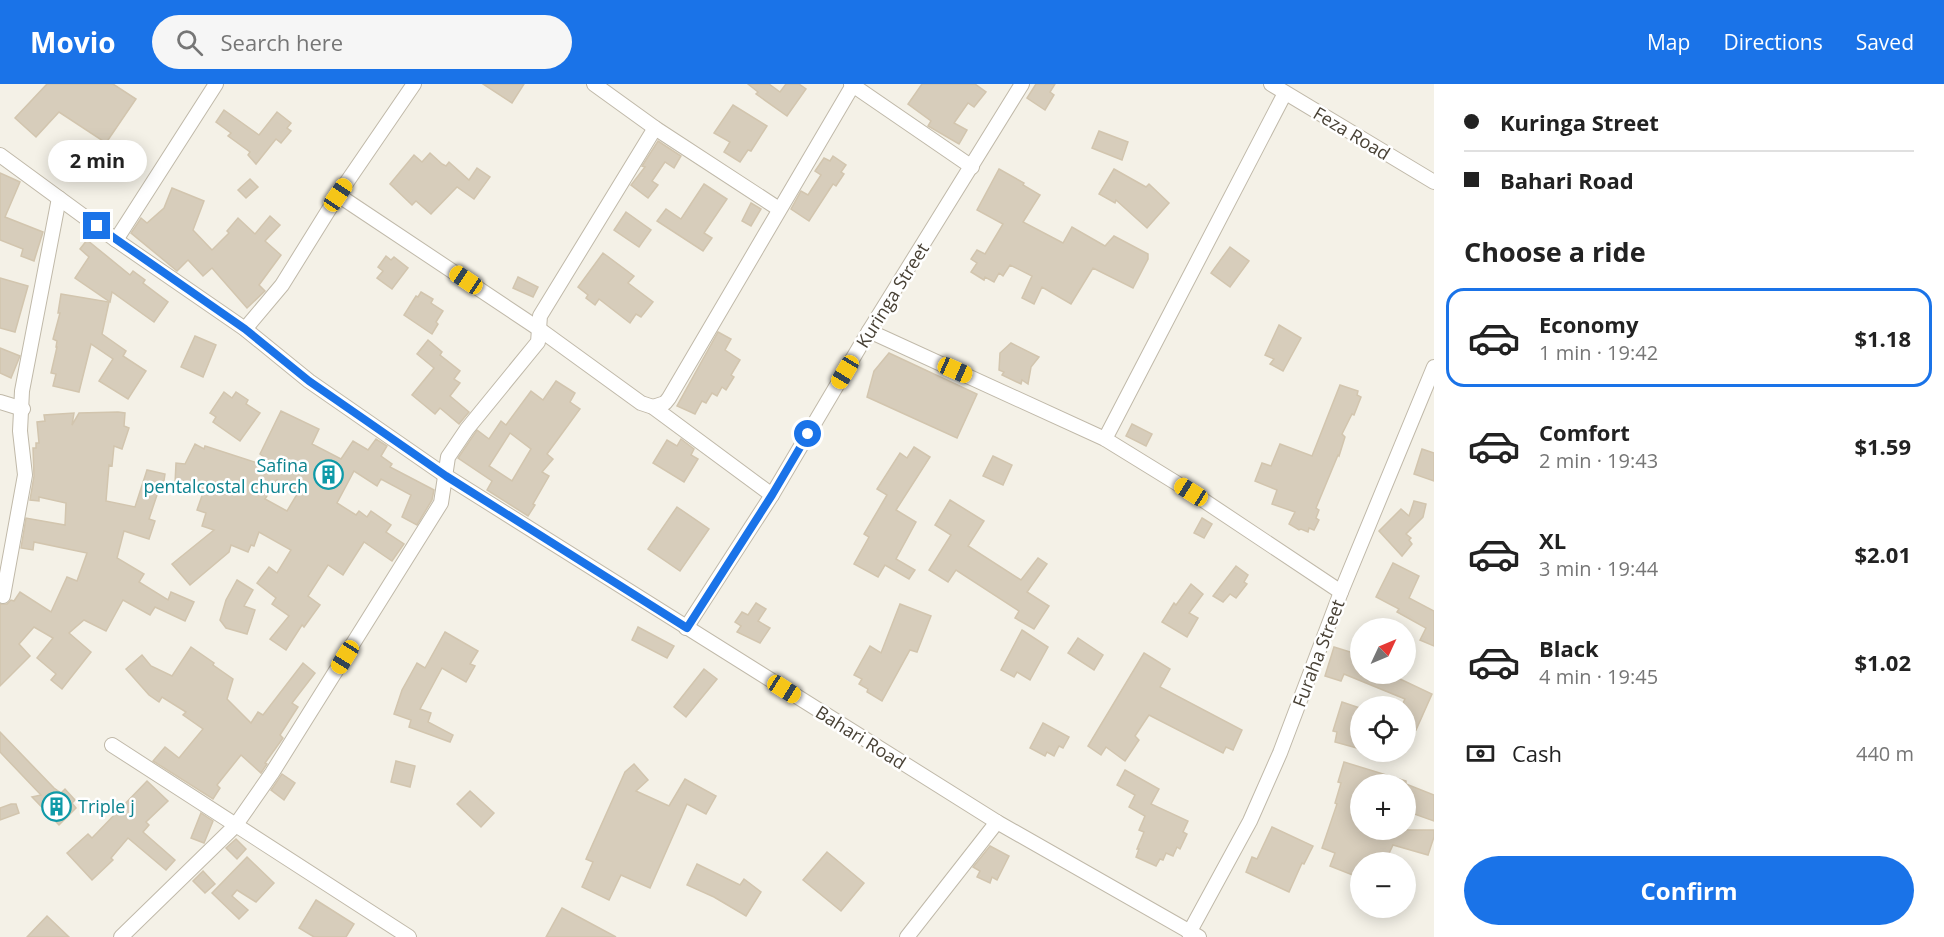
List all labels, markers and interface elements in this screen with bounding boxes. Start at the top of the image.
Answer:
search box [152,15,572,69]
text: Movio [30,23,116,61]
icon: search [173,26,206,59]
text: Search here [221,27,343,57]
text: Map [1647,28,1690,56]
text: Directions [1723,28,1823,56]
text: Saved [1856,28,1914,56]
street label: Feza Road [1309,101,1395,165]
text: Kuringa Street [1500,107,1659,137]
callout: 2 min [48,139,146,181]
text: 2 min [70,147,125,174]
text: Bahari Road [1500,165,1634,195]
car [320,175,356,215]
route end [83,212,110,239]
text: Choose a ride [1464,233,1646,270]
street label: Kuringa Street [850,238,934,352]
car [446,262,486,298]
text: Economy [1539,309,1638,339]
icon: car [1467,311,1521,365]
text: $1.18 [1854,323,1911,353]
text: 1 min · 19:42 [1539,339,1658,366]
car [828,352,862,392]
car [935,354,975,386]
text: Comfort [1539,417,1630,447]
icon: car [1467,419,1521,473]
route start [794,420,821,447]
text: $1.59 [1854,431,1911,461]
text: 2 min · 19:43 [1539,447,1658,474]
place label: Safina pentalcostal church [143,453,308,498]
building icon: Safina pentalcostal church [313,459,345,491]
car [1171,475,1211,509]
text: XL [1539,525,1566,555]
icon: car [1467,527,1521,581]
text: $2.01 [1854,539,1911,569]
text: 3 min · 19:44 [1539,555,1658,582]
street label: Furaha Street [1286,596,1350,710]
north arrow [1350,618,1416,684]
map controls [1350,618,1416,918]
text: Black [1539,633,1599,663]
icon: car [1467,635,1521,689]
car [328,637,362,677]
text: $1.02 [1854,647,1911,677]
text: 4 min · 19:45 [1539,663,1658,690]
car [764,672,804,706]
button: locate [1350,696,1416,762]
street label: Bahari Road [811,700,911,774]
icon: cash [1464,737,1497,770]
text: Cash [1512,738,1562,768]
text: 440 m [1856,740,1914,767]
button: + [1350,774,1416,840]
building icon: Triple j [41,790,73,822]
place label: Triple j [78,794,135,818]
button: − [1350,852,1416,918]
button: Confirm [1464,856,1914,925]

